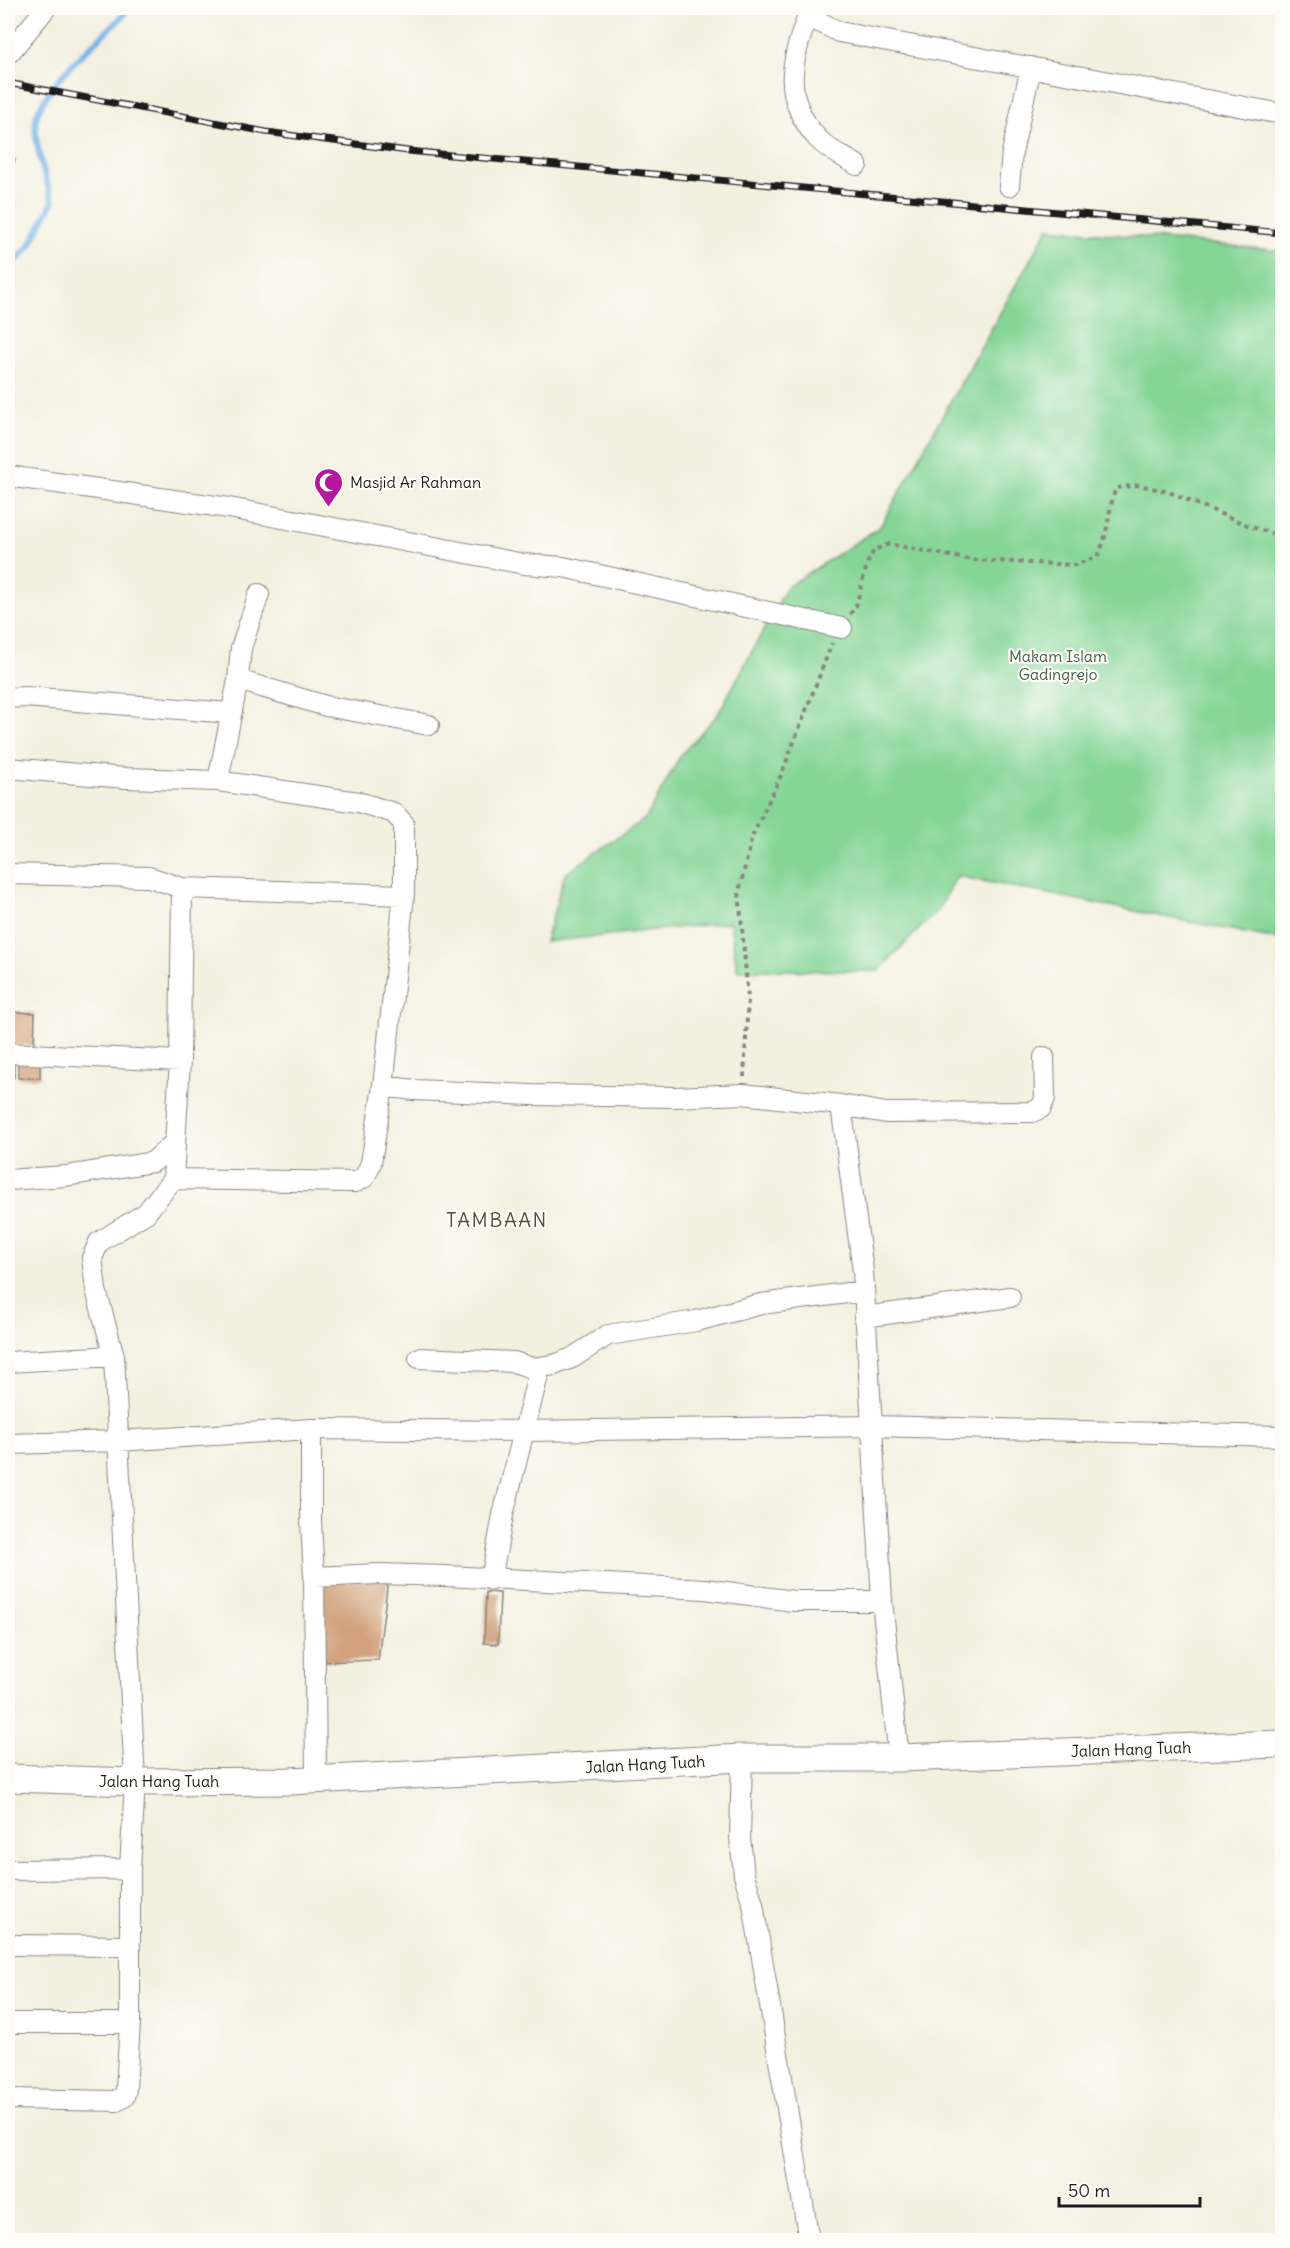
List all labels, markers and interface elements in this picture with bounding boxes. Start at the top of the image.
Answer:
mosque icon: Masjid Ar Rahman [313,466,345,508]
place label: Masjid Ar Rahman [350,472,481,492]
park label: Makam Islam Gadingrejo [1009,646,1107,684]
district label: TAMBAAN [446,1207,548,1232]
street label: Jalan Hang Tuah [1070,1737,1192,1761]
street label: Jalan Hang Tuah [584,1751,706,1777]
street label: Jalan Hang Tuah [99,1771,219,1791]
scale bar [1059,2170,1200,2208]
text: 50 m [1068,2179,1110,2202]

